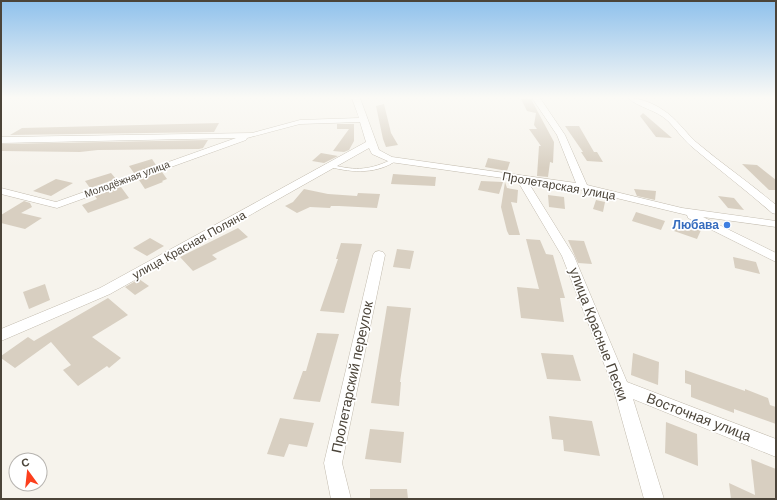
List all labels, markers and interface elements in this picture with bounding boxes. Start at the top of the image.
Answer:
street label: Молодёжная улица [83,158,172,200]
street label: Пролетарская улица [501,169,617,203]
street label: улица Красная Поляна [130,208,248,282]
place label: Любава [673,218,719,232]
marker: Любава [722,220,732,230]
street label: улица Красные Пески [566,265,632,403]
street label: Пролетарский переулок [328,299,376,454]
street label: Восточная улица [644,390,754,444]
north arrow [8,452,48,492]
text: С [20,456,31,469]

